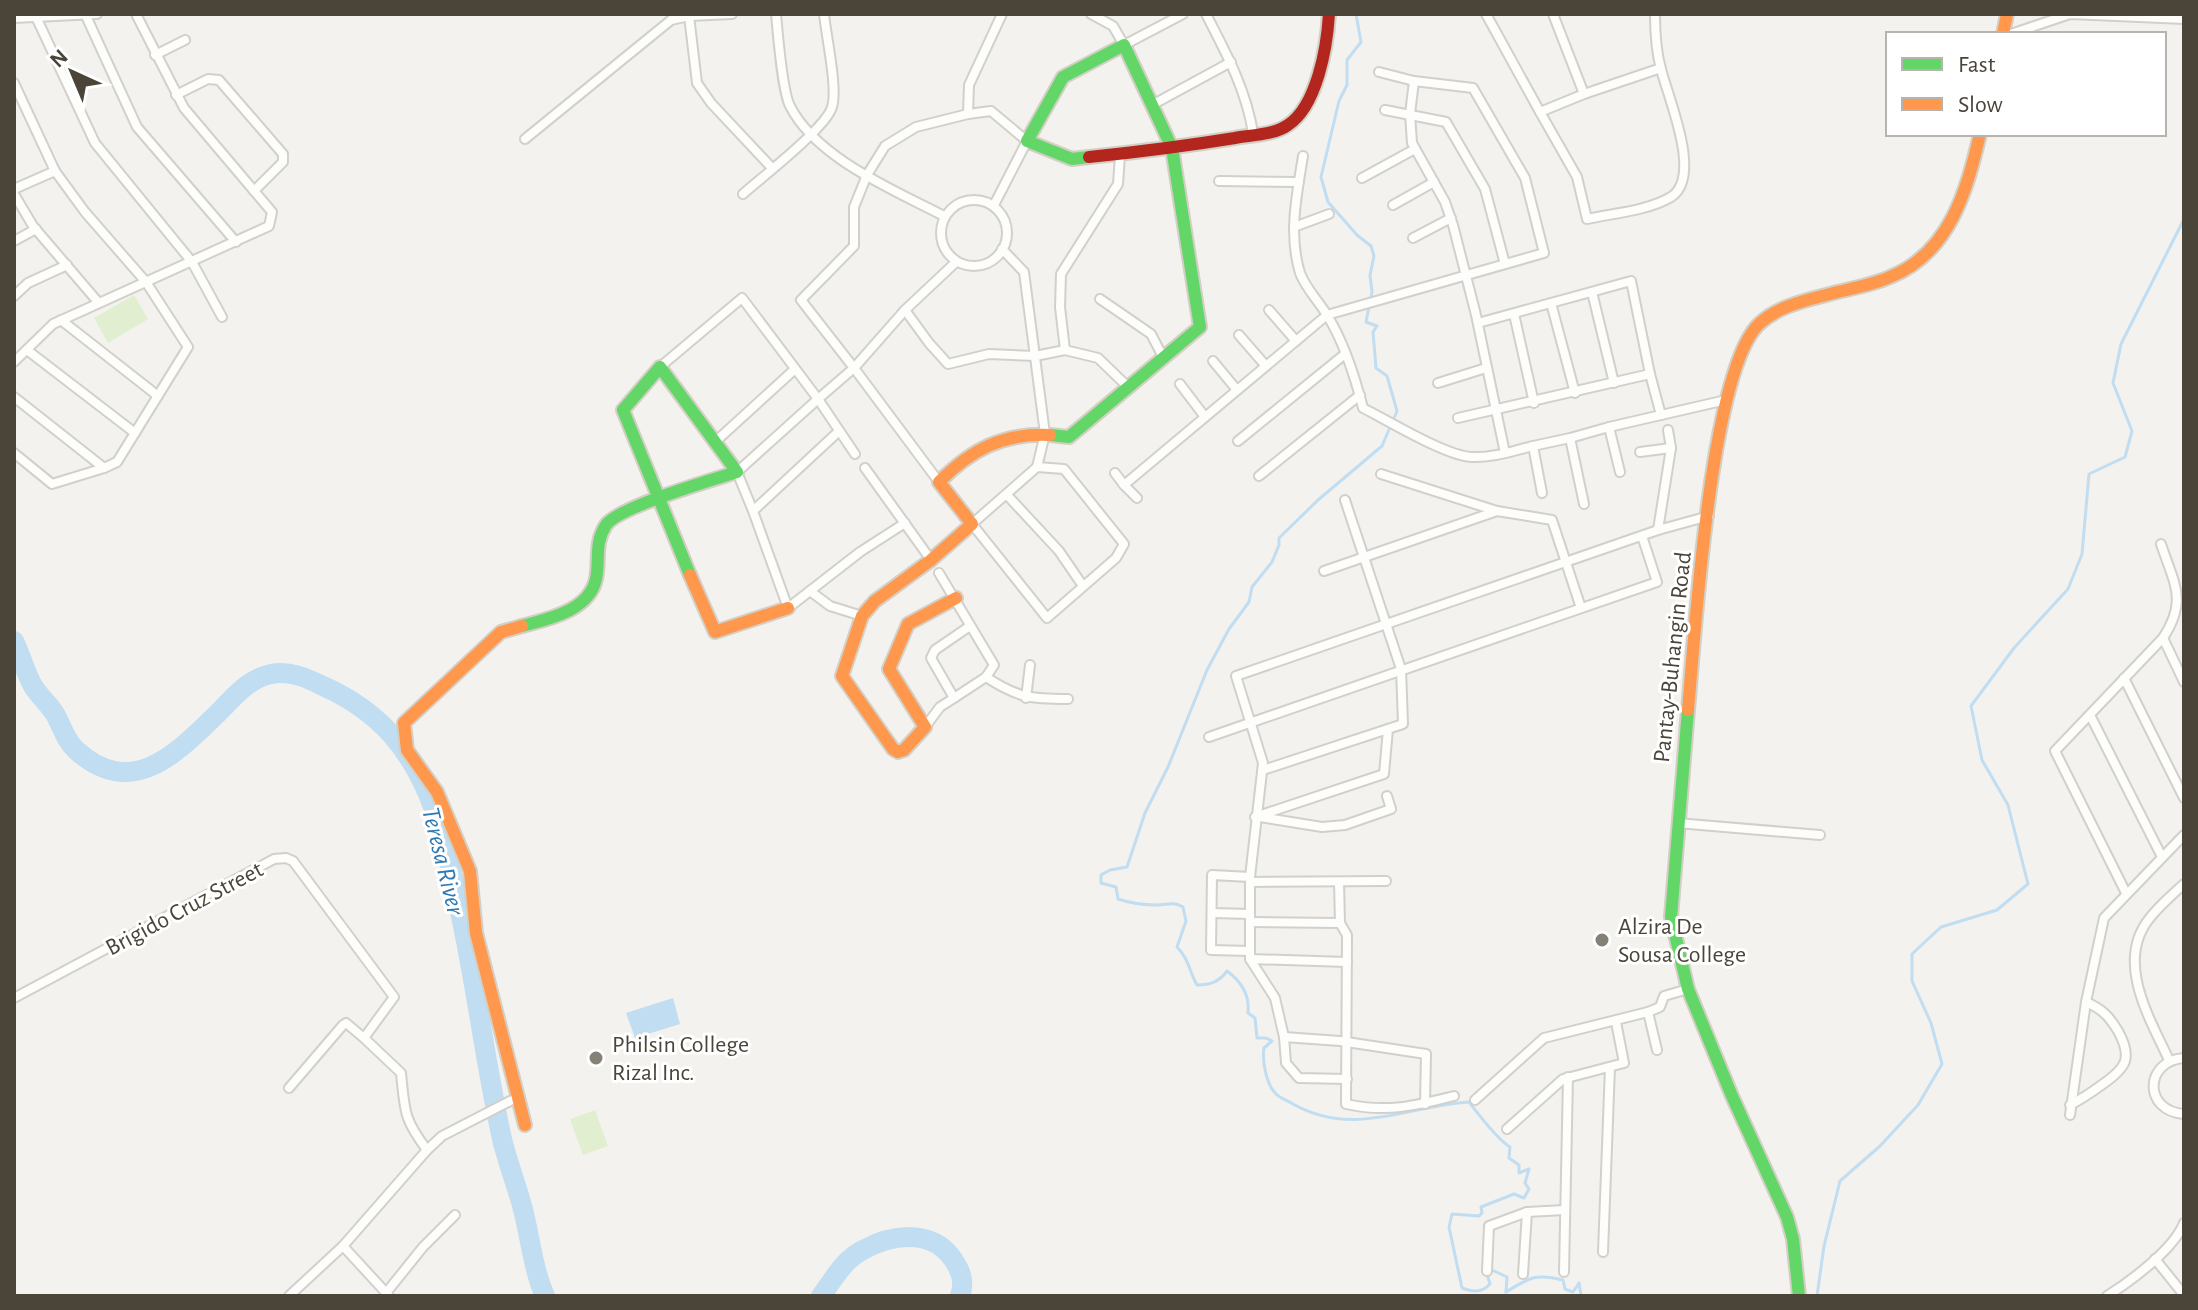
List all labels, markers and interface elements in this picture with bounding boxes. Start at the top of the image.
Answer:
north arrow [32,32,112,112]
legend [1886,32,2166,136]
text: N [46,45,72,72]
text: Fast [1958,53,1996,77]
text: Slow [1958,93,2003,117]
street label: Pantay-Buhangin Road [1650,550,1696,764]
water label: Teresa River [417,805,469,919]
street label: Brigido Cruz Street [102,857,267,960]
place label: Alzira De Sousa College [1618,915,1746,967]
marker: Alzira De Sousa College [1593,931,1611,949]
place label: Philsin College Rizal Inc. [612,1033,749,1085]
marker: Philsin College Rizal Inc. [587,1049,605,1067]

